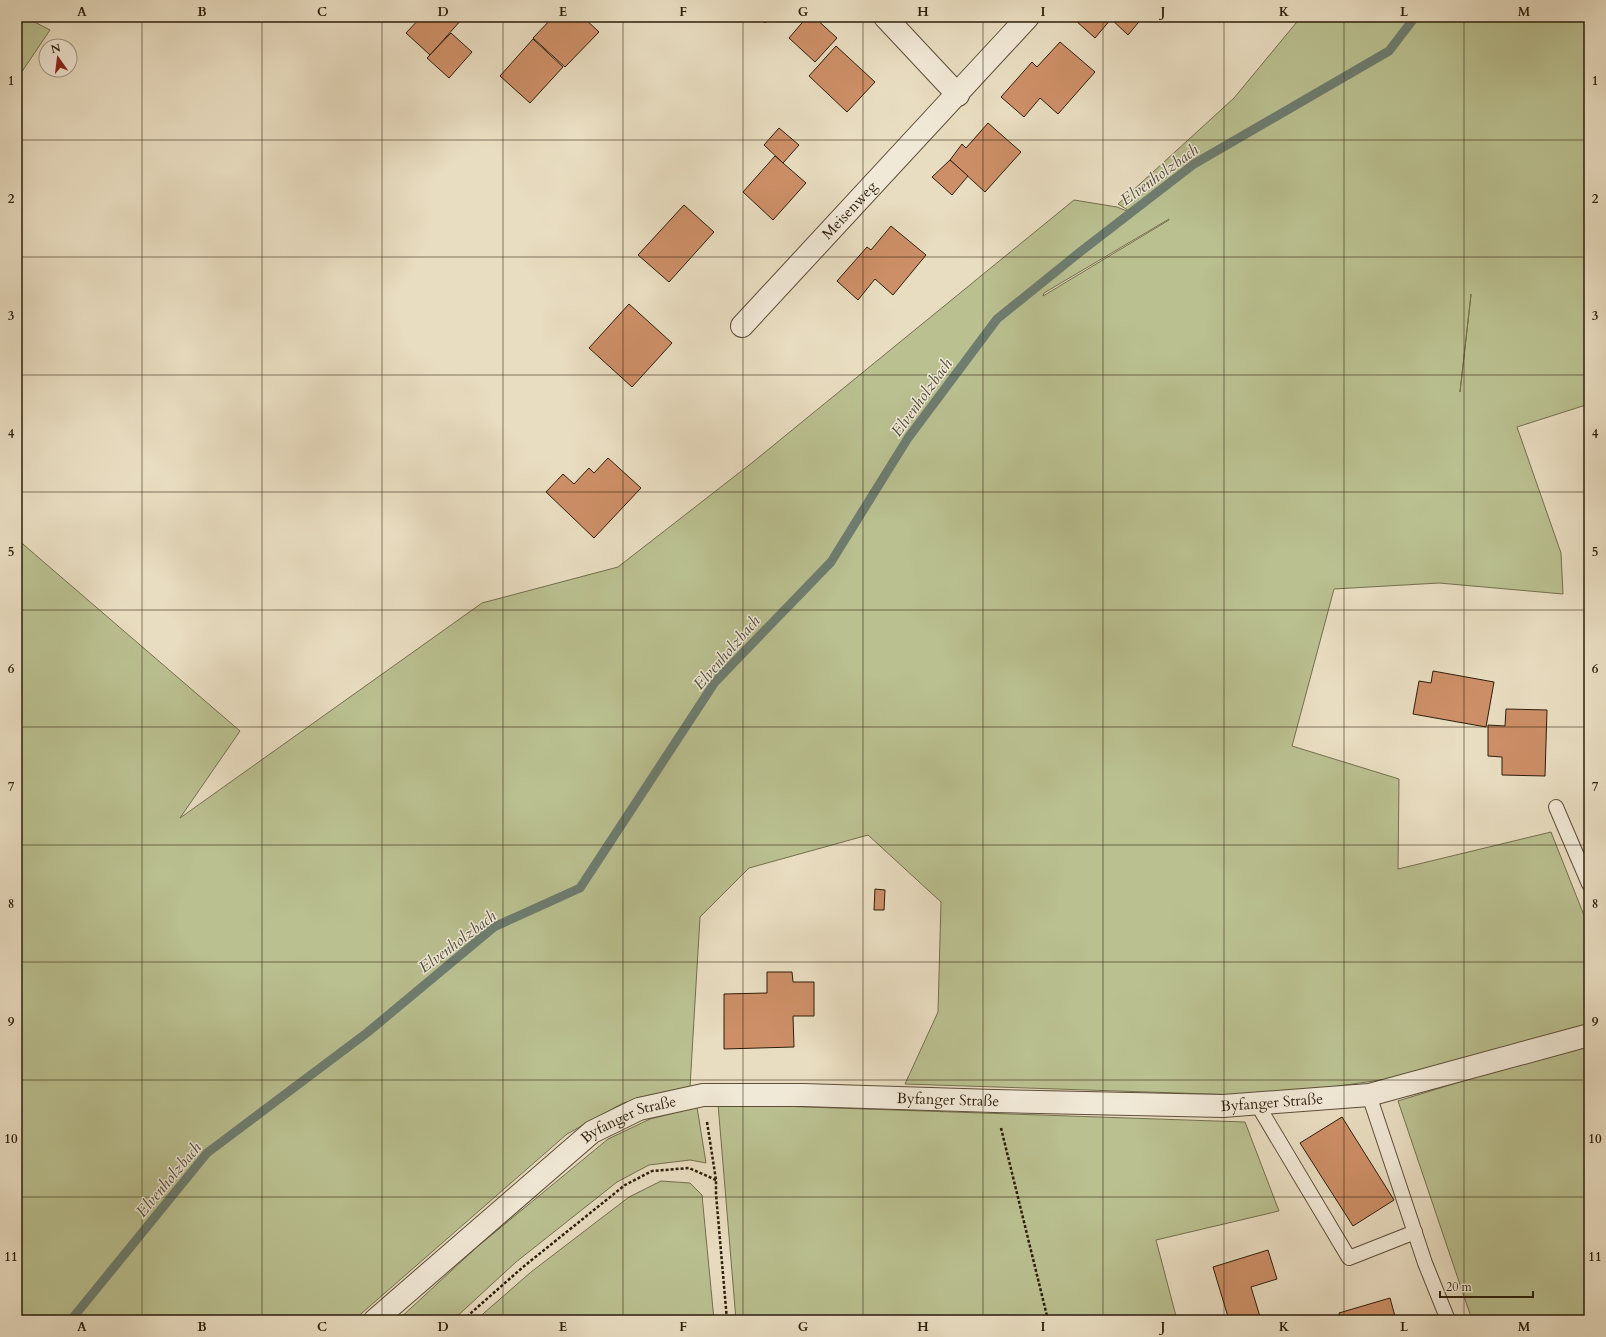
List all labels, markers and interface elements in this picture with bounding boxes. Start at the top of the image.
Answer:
text: A [77,3,87,21]
text: B [197,3,207,21]
text: C [317,3,327,21]
text: D [437,3,449,21]
text: E [559,3,567,21]
text: F [679,3,687,21]
text: G [798,3,809,21]
text: H [917,3,929,21]
text: I [1040,3,1046,21]
text: J [1159,3,1166,21]
text: K [1279,3,1290,21]
text: L [1400,3,1409,21]
text: M [1518,3,1531,21]
north arrow [38,38,78,78]
text: N [49,40,63,57]
text: 1 [8,72,14,90]
text: 1 [1592,72,1598,90]
water label: Elvenholzbach [1116,139,1203,211]
street label: Meisenweg [817,176,882,244]
text: 2 [8,190,15,208]
text: 2 [1592,190,1599,208]
text: 3 [8,307,15,325]
text: 3 [1592,307,1599,325]
water label: Elvenholzbach [886,354,958,441]
text: 4 [8,425,15,443]
text: 4 [1592,425,1599,443]
text: 5 [8,543,14,561]
text: 5 [1592,543,1598,561]
water label: Elvenholzbach [688,611,765,694]
text: 6 [8,660,15,678]
text: 6 [1592,660,1599,678]
text: 7 [8,778,15,796]
text: 7 [1592,778,1599,796]
text: 8 [8,895,14,913]
text: 8 [1592,895,1598,913]
water label: Elvenholzbach [414,905,501,978]
text: 9 [8,1013,15,1031]
text: 9 [1592,1013,1599,1031]
street label: Byfanger Straße [896,1088,1000,1111]
street label: Byfanger Straße [1220,1088,1324,1116]
street label: Byfanger Straße [576,1091,678,1148]
text: 10 [4,1130,18,1148]
text: 10 [1588,1130,1602,1148]
water label: Elvenholzbach [131,1137,207,1222]
text: 11 [4,1248,18,1266]
text: 11 [1588,1248,1602,1266]
scale bar [1440,1273,1533,1299]
text: 20 m [1446,1279,1473,1295]
text: A [77,1318,87,1336]
text: B [197,1318,207,1336]
text: C [317,1318,327,1336]
text: D [437,1318,449,1336]
text: E [559,1318,567,1336]
text: F [679,1318,687,1336]
text: G [798,1318,809,1336]
text: H [917,1318,929,1336]
text: I [1040,1318,1046,1336]
text: J [1159,1318,1166,1336]
text: K [1279,1318,1290,1336]
text: L [1400,1318,1409,1336]
text: M [1518,1318,1531,1336]

